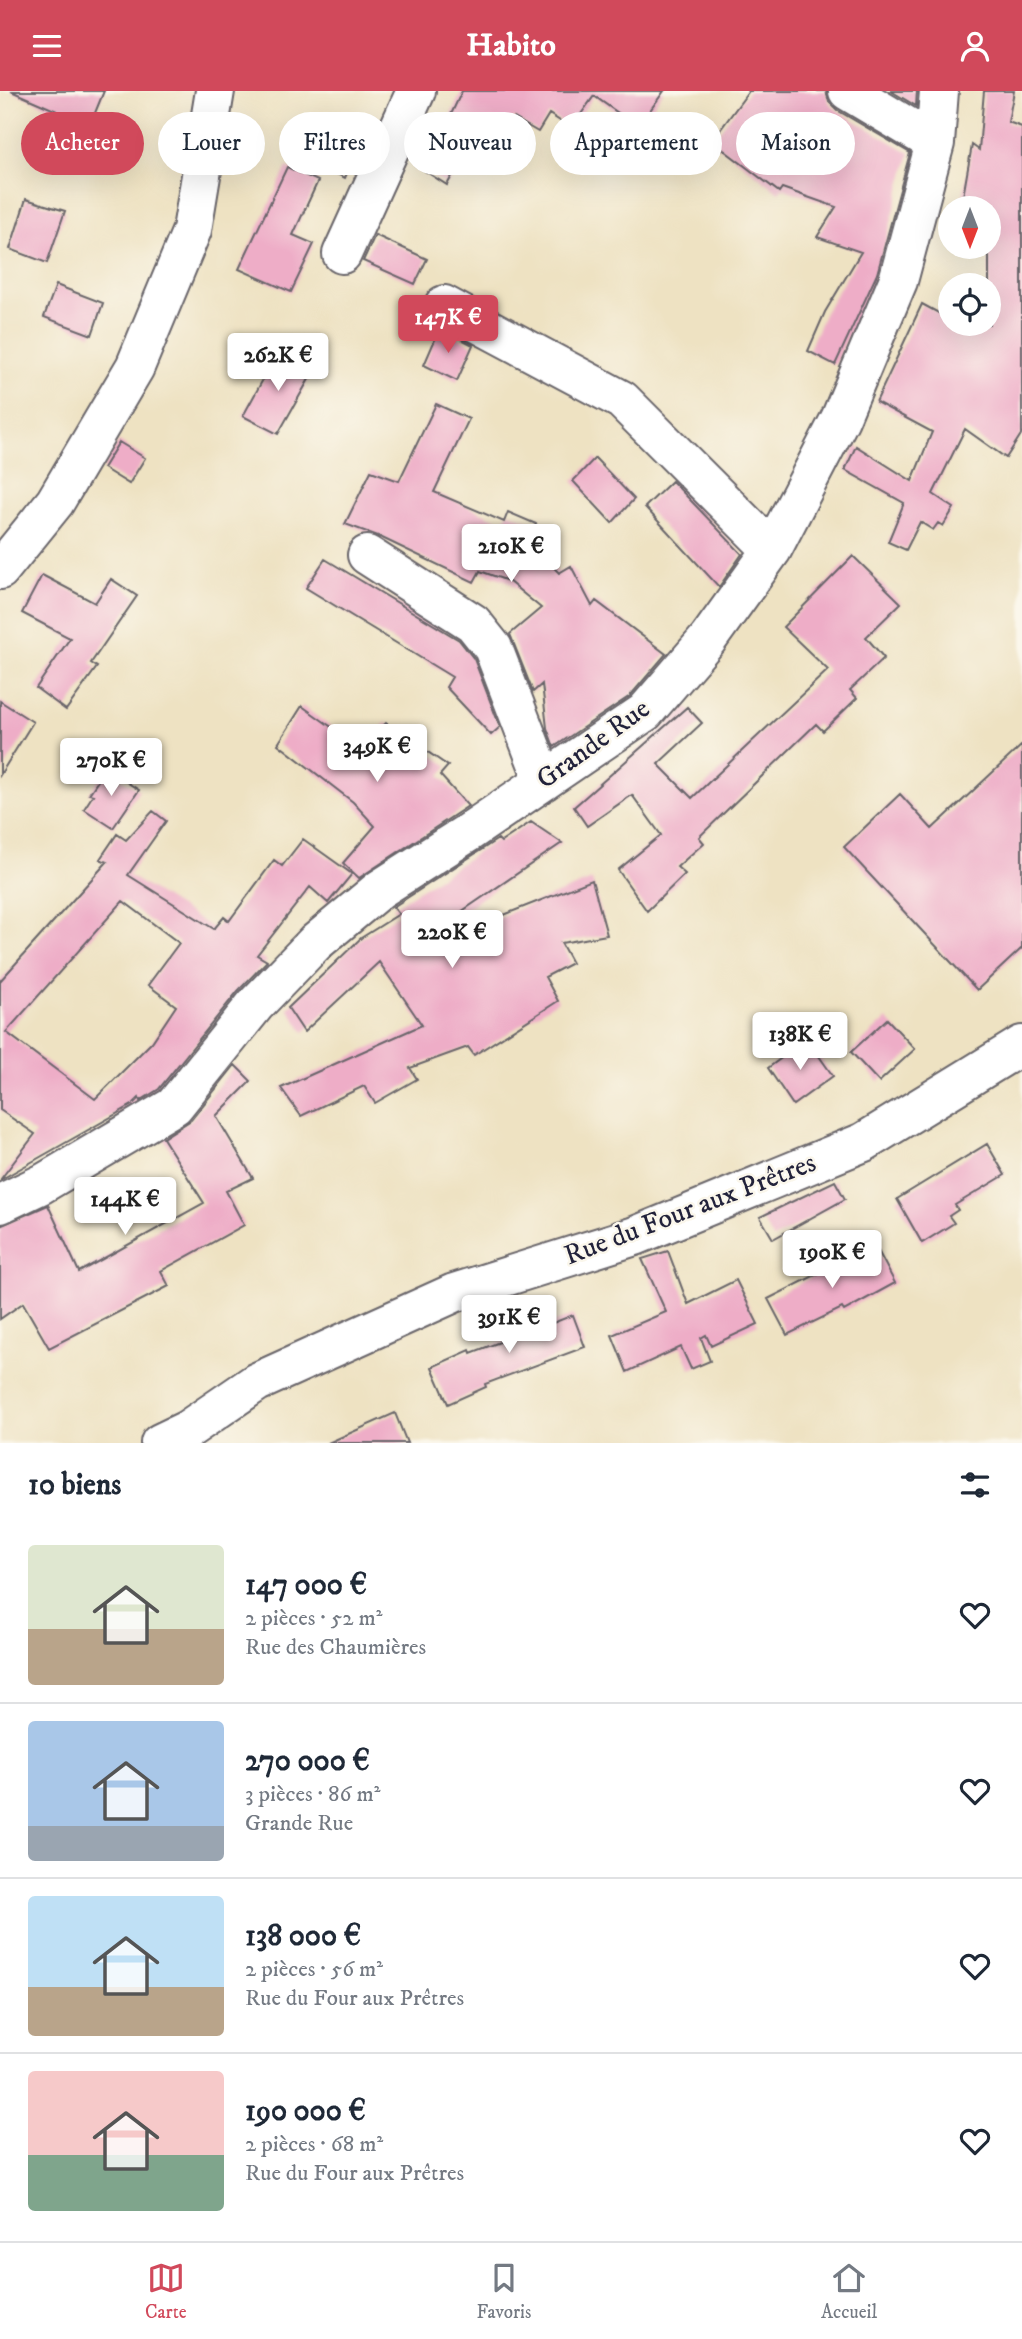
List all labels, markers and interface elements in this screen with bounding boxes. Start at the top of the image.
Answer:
text: Habito [466,26,556,66]
icon: menu [28,27,66,65]
icon: person [956,27,994,65]
chip: Acheter [21,112,144,175]
chip: Louer [158,112,265,175]
chip: Filtres [279,112,390,175]
chip: Nouveau [404,112,536,175]
chip: Appartement [550,112,722,175]
chip: Maison [736,112,855,175]
north arrow [938,196,1001,259]
map controls [938,196,1001,336]
button: locate [938,273,1001,336]
pin: 147K € [391,295,505,355]
text: 147K € [414,303,482,332]
pin: 262K € [221,334,335,393]
text: 262K € [243,341,313,370]
pin: 210K € [454,525,568,584]
text: 210K € [478,532,544,561]
street label: Grande Rue [529,691,657,797]
pin: 349K € [320,725,434,784]
text: 349K € [343,732,411,761]
pin: 270K € [54,739,168,798]
text: 270K € [76,746,146,775]
pin: 220K € [395,911,509,970]
text: 220K € [417,918,487,947]
pin: 138K € [743,1013,857,1072]
text: 138K € [768,1020,832,1049]
street label: Rue du Four aux Prêtres [559,1145,821,1273]
pin: 144K € [68,1177,182,1237]
text: 144K € [90,1185,160,1214]
pin: 190K € [775,1231,889,1290]
text: 190K € [799,1238,865,1267]
pin: 391K € [452,1295,566,1355]
text: 391K € [478,1303,540,1332]
icon: filters [956,1466,994,1504]
text: 10 biens [28,1467,121,1504]
text: 147 000 € [245,1567,367,1604]
icon: home [84,1573,168,1657]
icon: heart [956,1596,994,1634]
text: 2 pièces · 52 m² [245,1604,382,1633]
text: Rue des Chaumières [245,1633,426,1662]
text: 270 000 € [245,1743,370,1780]
icon: home [84,1749,168,1833]
icon: heart [956,1772,994,1810]
text: 3 pièces · 86 m² [245,1780,380,1809]
text: Grande Rue [245,1809,353,1838]
text: 138 000 € [245,1918,361,1955]
icon: home [84,1924,168,2008]
icon: heart [956,1947,994,1985]
text: 2 pièces · 56 m² [245,1955,383,1984]
text: Rue du Four aux Prêtres [245,1984,464,2013]
text: 190 000 € [245,2093,366,2130]
icon: home [84,2099,168,2183]
icon: heart [956,2122,994,2160]
text: 2 pièces · 68 m² [245,2130,383,2159]
text: Rue du Four aux Prêtres [245,2159,464,2188]
tab: Carte [145,2259,187,2324]
tab: Favoris [476,2259,531,2324]
tab: Accueil [821,2259,877,2324]

